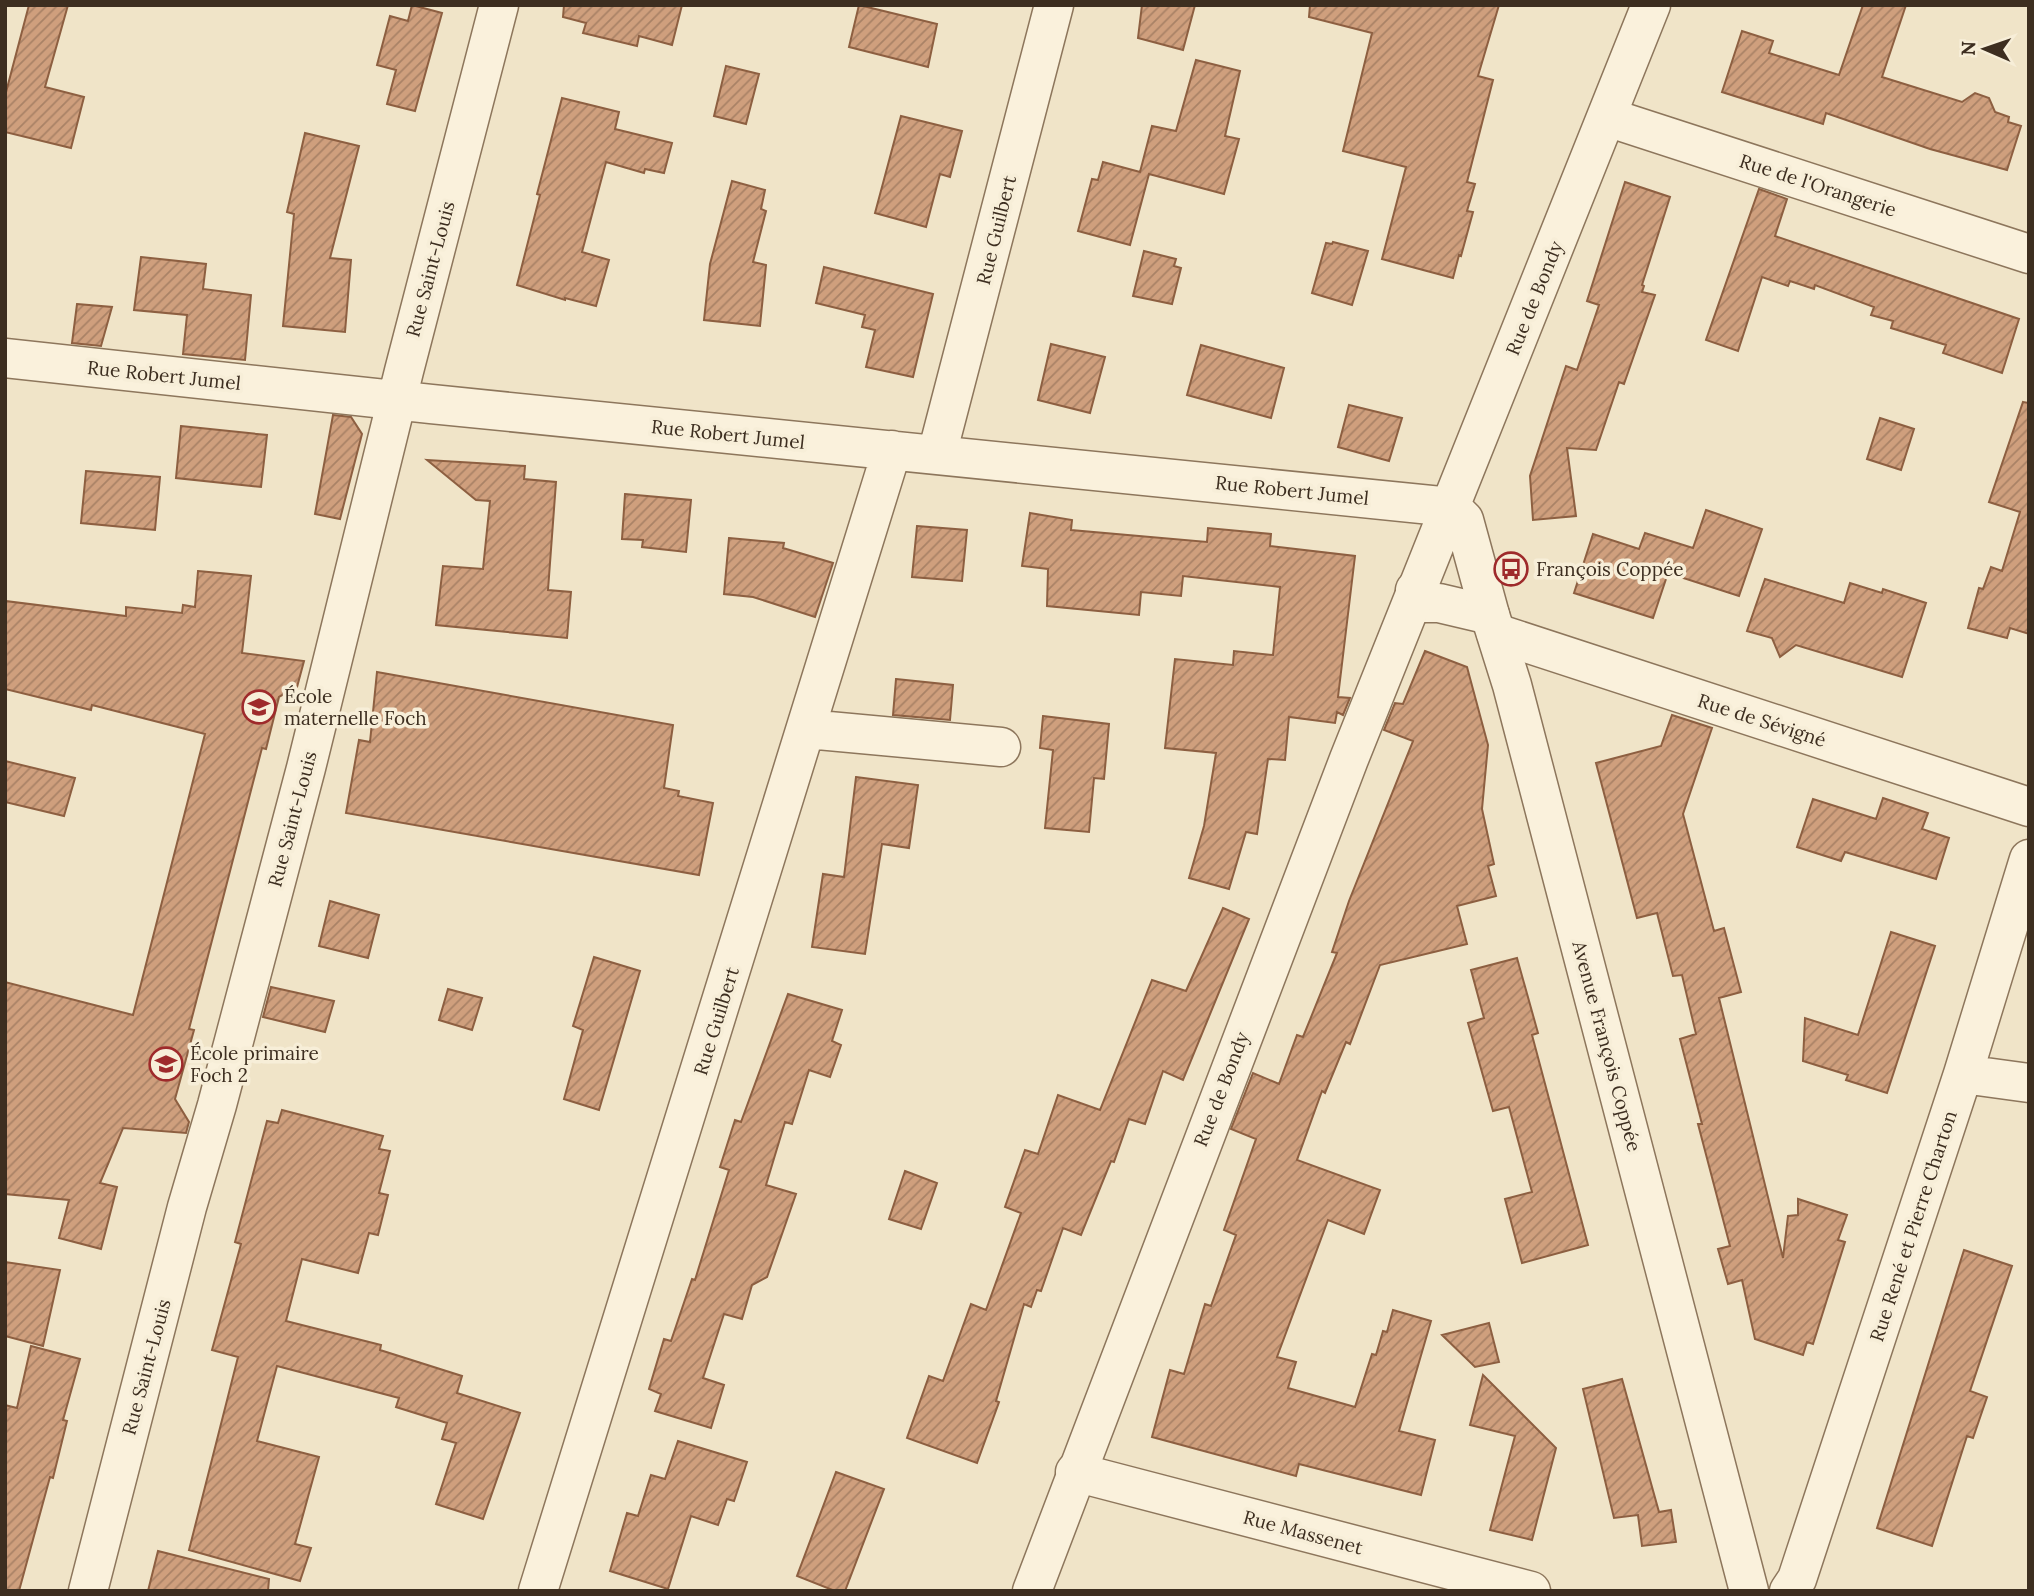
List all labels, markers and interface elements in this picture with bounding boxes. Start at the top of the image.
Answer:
north arrow [1950,14,2020,84]
text: N [1956,40,1980,56]
street label: Rue de l'Orangerie [1737,148,1899,222]
street label: Rue Guilbert [971,172,1021,287]
street label: Rue Saint-Louis [400,198,460,340]
street label: Rue de Bondy [1500,237,1568,359]
street label: Rue Robert Jumel [86,355,242,395]
street label: Rue Robert Jumel [650,414,806,454]
street label: Rue Robert Jumel [1214,470,1370,510]
bus stop icon: François Coppée [1492,550,1530,588]
place label: François Coppée [1536,557,1684,581]
place label: École maternelle Foch [284,684,427,730]
school or university icon: École maternelle Foch [240,688,278,726]
street label: Rue de Sévigné [1695,688,1829,752]
street label: Rue Saint-Louis [262,748,322,890]
street label: Avenue François Coppée [1567,937,1647,1154]
street label: Rue Guilbert [688,963,744,1078]
street label: Rue de Bondy [1188,1028,1254,1150]
place label: École primaire Foch 2 [190,1041,319,1087]
school or university icon: École primaire Foch 2 [147,1045,185,1083]
street label: Rue René et Pierre Charton [1864,1107,1962,1345]
street label: Rue Saint-Louis [116,1296,176,1438]
street label: Rue Massenet [1241,1505,1366,1560]

